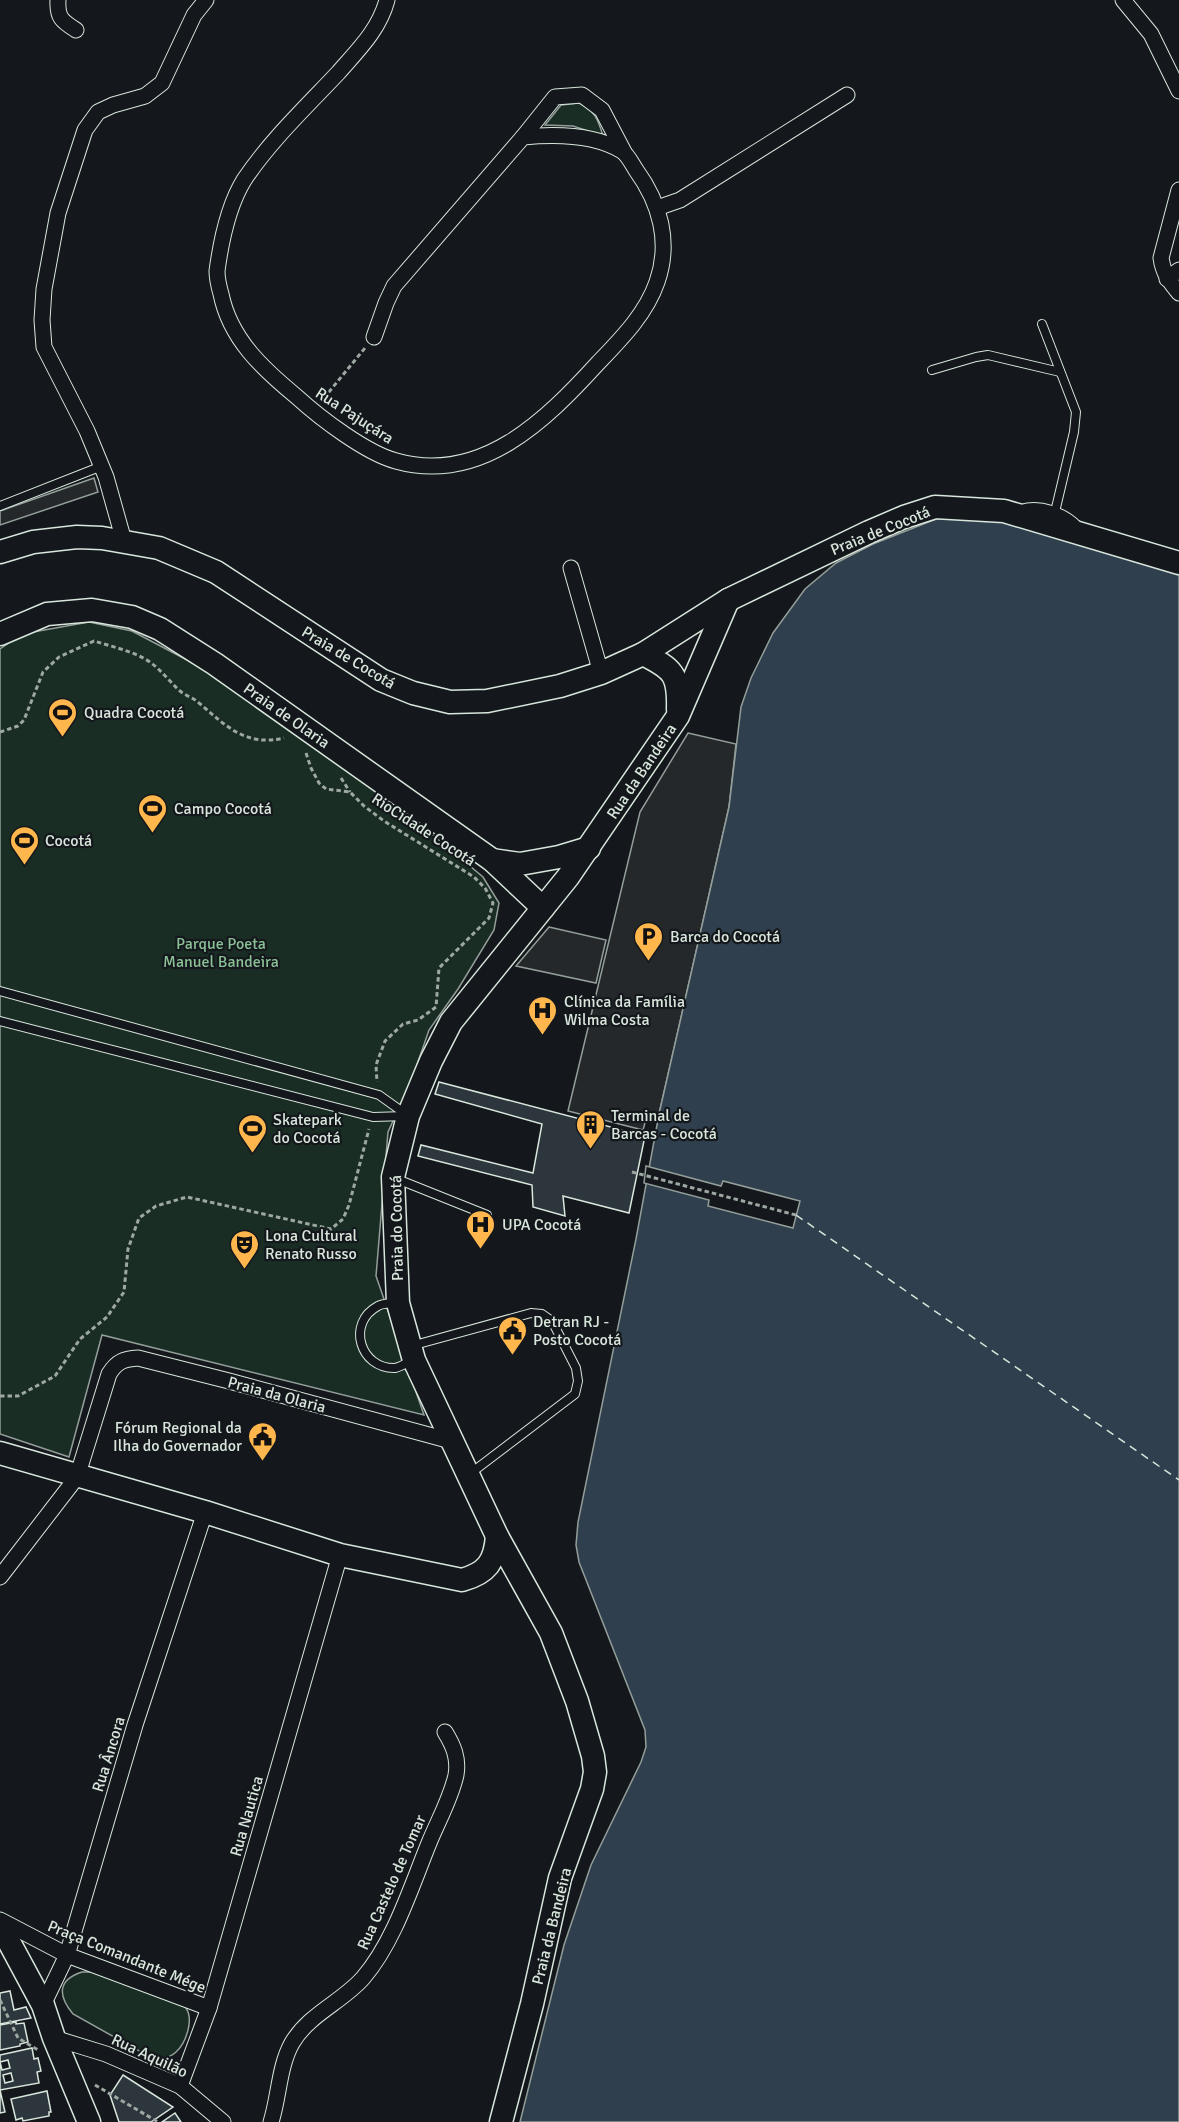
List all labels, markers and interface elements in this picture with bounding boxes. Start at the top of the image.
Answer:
street label: Rua Pajuçára [312,383,397,449]
street label: Praia de Cocotá [828,502,933,560]
street label: Praia de Cocotá [298,622,399,694]
street label: Praia de Olaria [239,679,333,753]
sports icon: Quadra Cocotá [47,696,79,738]
place label: Quadra Cocotá [84,703,184,723]
street label: Rua da Bandeira [603,720,681,823]
street label: RioCidade Cocotá [368,789,479,871]
sports icon: Campo Cocotá [137,792,169,834]
place label: Campo Cocotá [174,799,272,819]
sports icon: Cocotá [8,824,40,866]
place label: Cocotá [45,831,92,851]
parking icon: Barca do Cocotá [633,920,665,962]
place label: Barca do Cocotá [670,927,780,947]
park label: Parque Poeta Manuel Bandeira [163,934,279,972]
place label: Clínica da Família Wilma Costa [564,992,685,1030]
hospital icon: Clínica da Família Wilma Costa [527,994,559,1036]
place label: Terminal de Barcas - Cocotá [611,1106,717,1144]
building icon: Terminal de Barcas - Cocotá [574,1108,606,1150]
place label: Skatepark do Cocotá [273,1110,342,1148]
sports icon: Skatepark do Cocotá [236,1112,268,1154]
street label: Praia do Cocotá [386,1175,408,1281]
hospital icon: UPA Cocotá [465,1208,497,1250]
place label: UPA Cocotá [502,1215,581,1235]
place label: Lona Cultural Renato Russo [265,1226,358,1264]
theatre icon: Lona Cultural Renato Russo [228,1228,260,1270]
place label: Detran RJ - Posto Cocotá [533,1312,621,1350]
public building icon: Detran RJ - Posto Cocotá [496,1314,528,1356]
street label: Praia da Olaria [225,1372,328,1418]
place label: Fórum Regional da Ilha do Governador [113,1418,242,1456]
public building icon: Fórum Regional da Ilha do Governador [247,1420,279,1462]
street label: Rua Âncora [88,1714,130,1794]
street label: Rua Nautica [226,1774,268,1859]
street label: Rua Castelo de Tomar [353,1812,431,1953]
street label: Praia da Bandeira [528,1866,576,1987]
street label: Praça Comandante Mége [45,1916,209,1998]
street label: Rua Aquilão [108,2030,191,2082]

